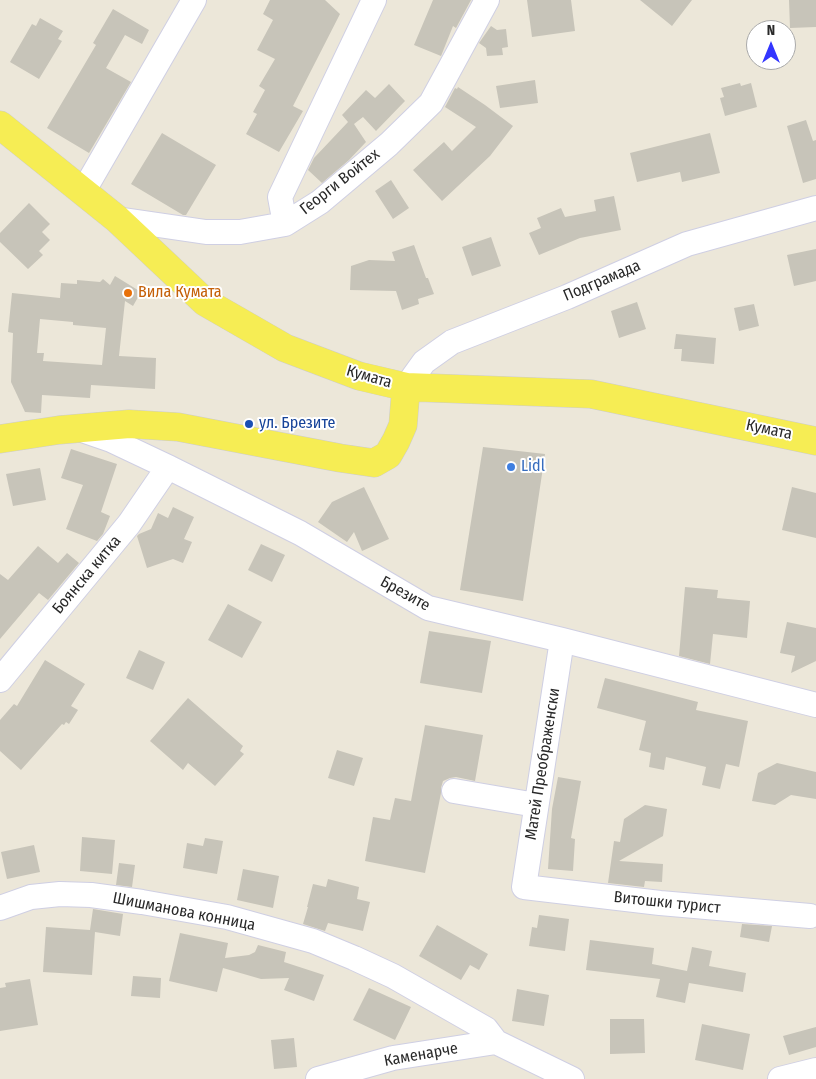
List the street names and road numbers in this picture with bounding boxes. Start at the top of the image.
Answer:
street label: Георги Войтех [296,145,384,219]
street label: Подграмада [561,256,643,306]
street label: Кумата [344,361,394,393]
street label: Кумата [744,416,794,444]
street label: Боянска китка [49,532,125,618]
street label: Брезите [377,572,433,616]
street label: Матей Преображенски [521,687,565,841]
street label: Витошки турист [613,888,721,918]
street label: Шишманова конница [111,889,257,935]
street label: Каменарче [383,1039,459,1071]

